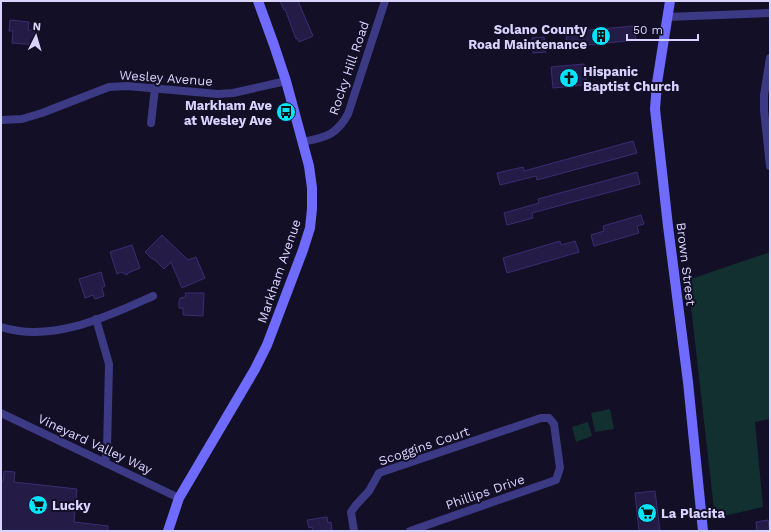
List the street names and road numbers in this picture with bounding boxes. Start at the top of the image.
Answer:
street label: Rocky Hill Road [326,19,372,117]
street label: Wesley Avenue [119,67,213,89]
street label: Markham Avenue [254,217,304,325]
street label: Brown Street [673,222,699,307]
street label: Vineyard Valley Way [35,411,155,477]
street label: Scoggins Court [377,423,472,469]
street label: Phillips Drive [443,471,527,513]

